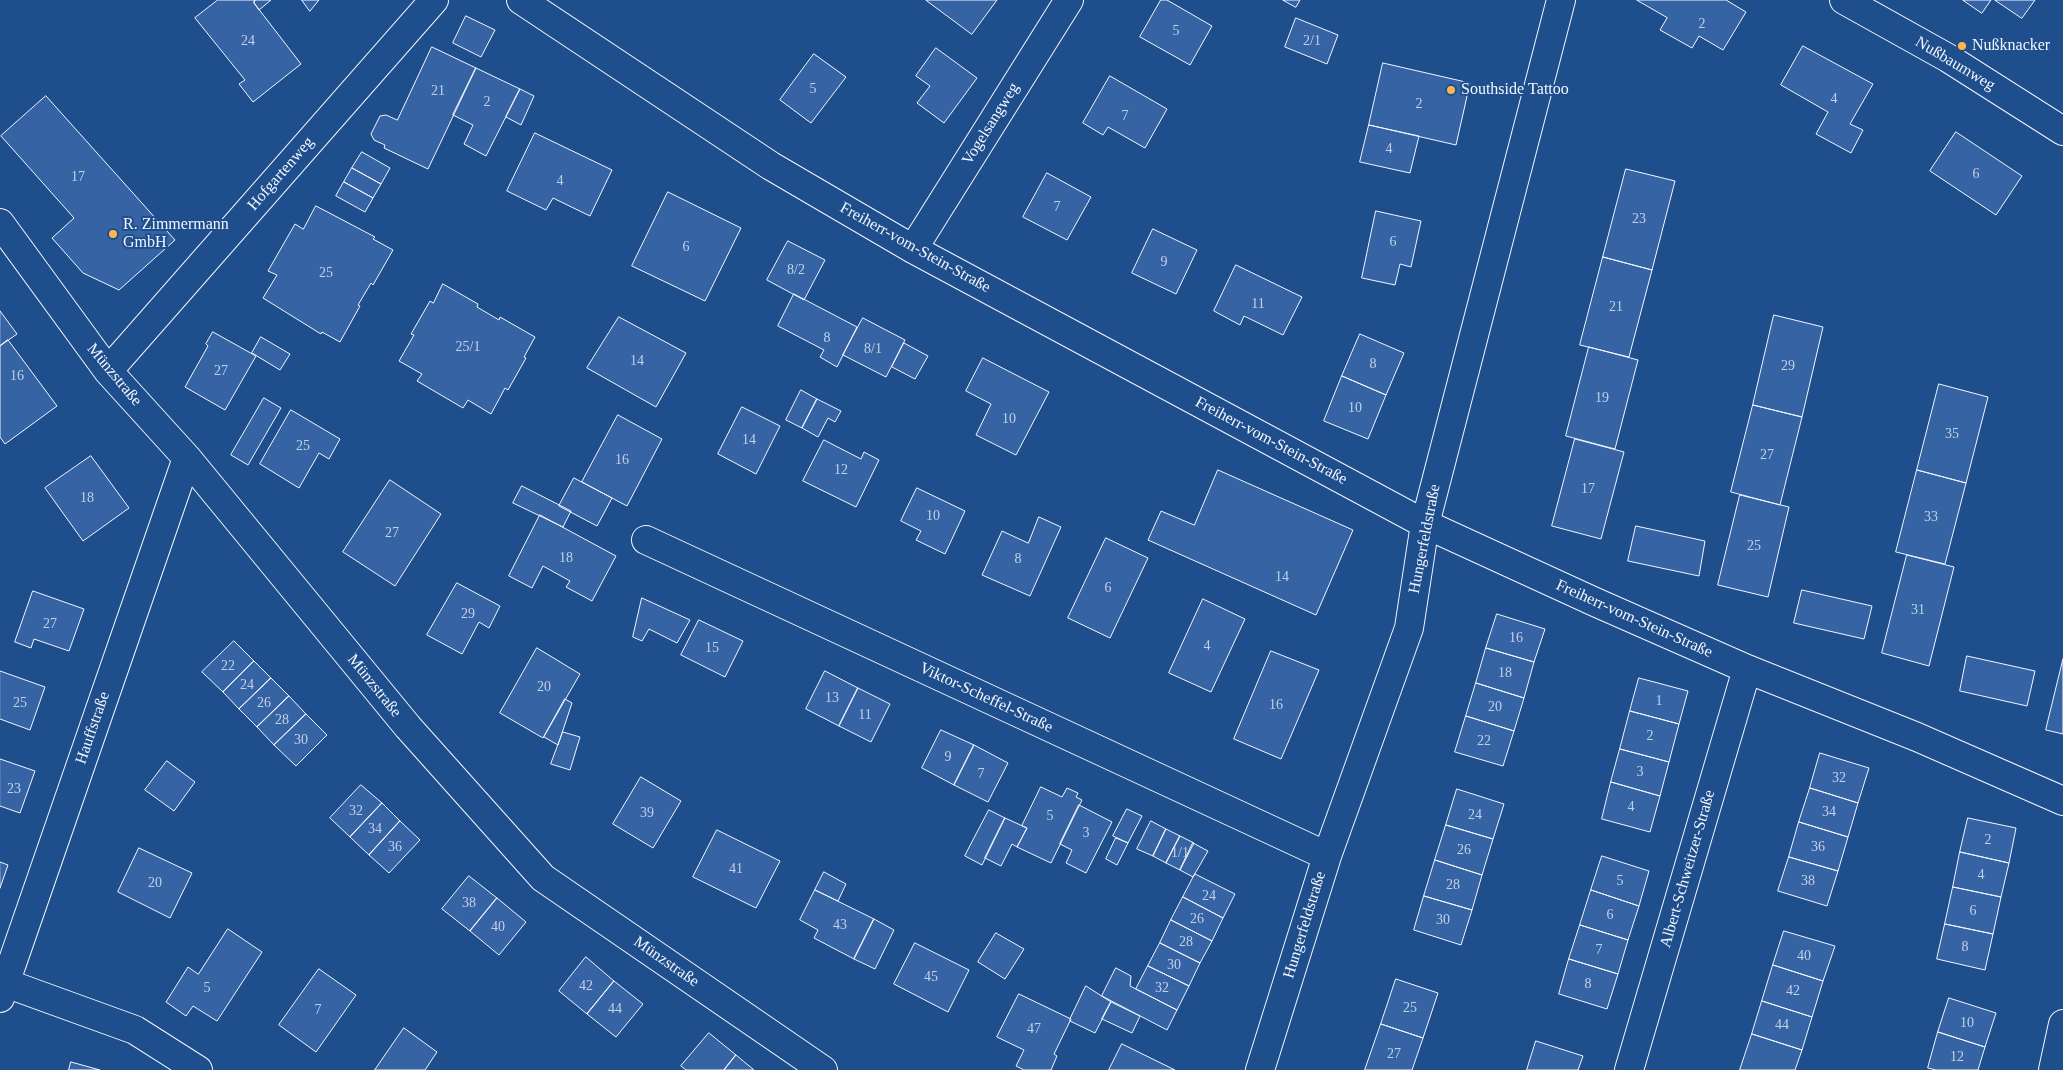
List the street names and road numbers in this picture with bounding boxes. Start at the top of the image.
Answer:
street label: Nußbaumweg [1912,33,1998,95]
street label: Vogelsangweg [958,79,1024,169]
street label: Hofgartenweg [244,133,318,215]
street label: Freiherr-vom-Stein-Straße [836,199,994,297]
street label: Münzstraße [82,340,146,410]
street label: Freiherr-vom-Stein-Straße [1192,393,1350,489]
street label: Hungerfeldstraße [1405,483,1445,595]
street label: Freiherr-vom-Stein-Straße [1553,576,1715,662]
street label: Münzstraße [343,651,405,721]
street label: Viktor-Scheffel-Straße [916,659,1056,737]
street label: Hauffstraße [72,689,114,767]
street label: Albert-Schweitzer-Straße [1656,788,1720,950]
street label: Hungerfeldstraße [1280,869,1330,981]
street label: Münzstraße [630,932,702,992]

